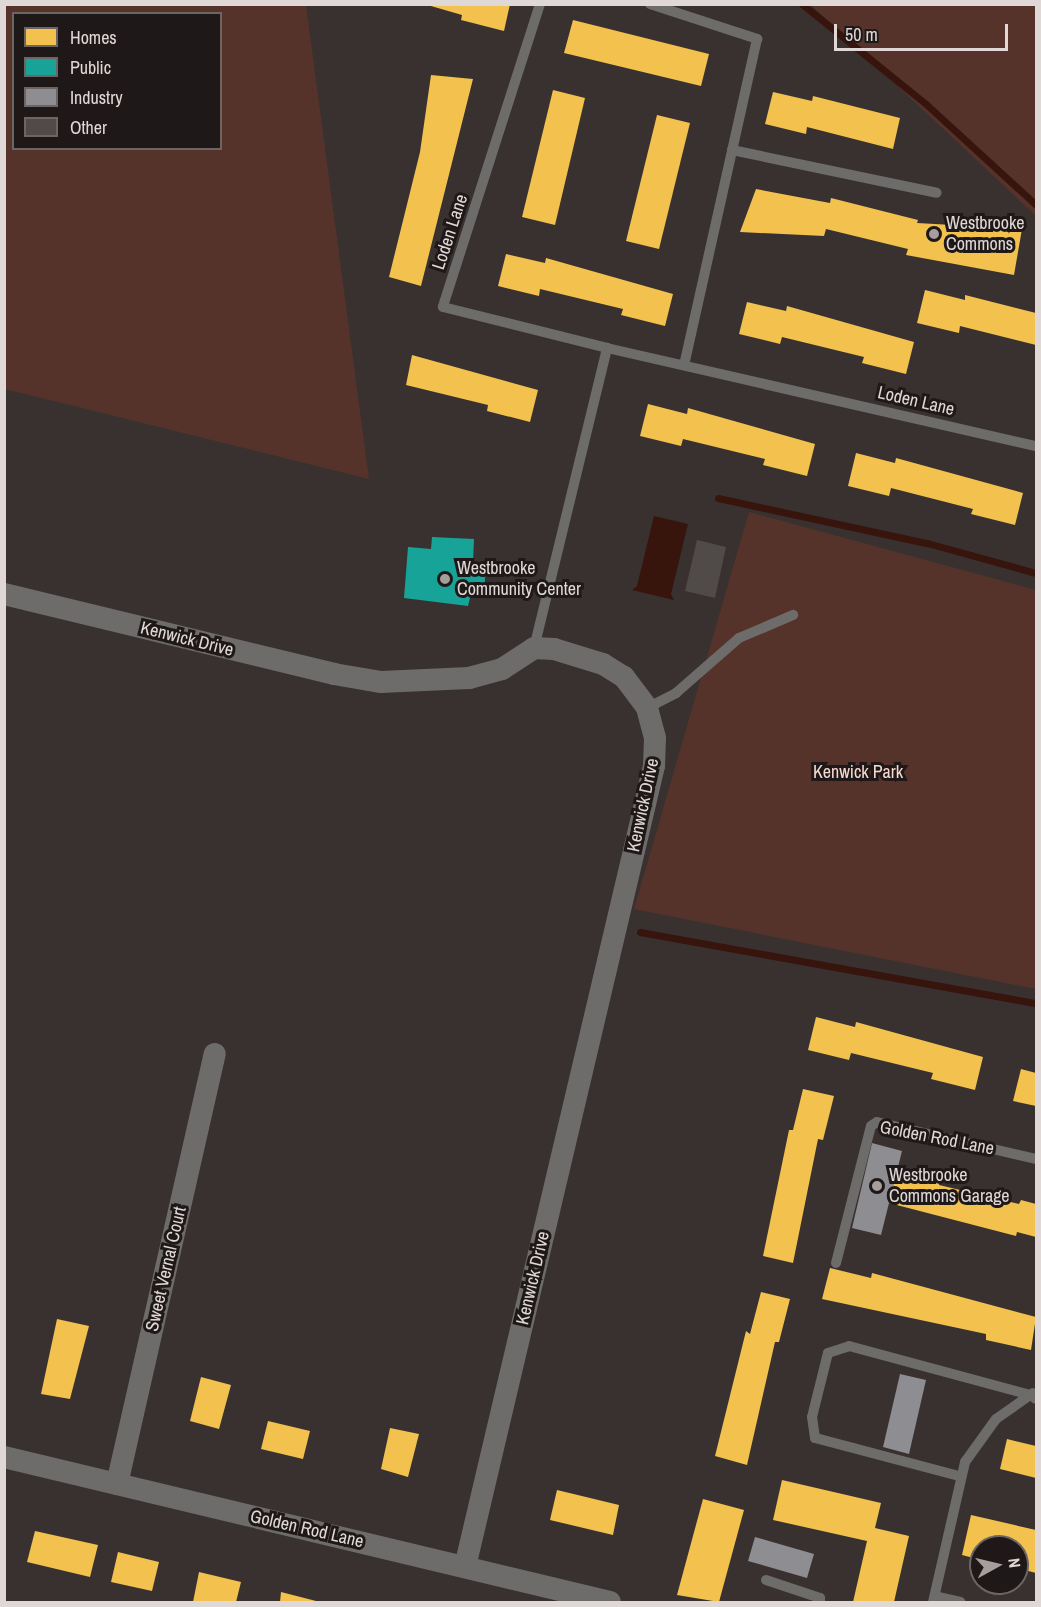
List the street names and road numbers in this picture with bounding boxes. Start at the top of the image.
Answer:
street label: Loden Lane [428,192,472,272]
street label: Loden Lane [876,382,956,420]
street label: Kenwick Drive [138,617,236,661]
street label: Kenwick Drive [623,756,663,854]
street label: Golden Rod Lane [878,1116,996,1160]
street label: Sweet Vernal Court [141,1205,191,1333]
street label: Kenwick Drive [512,1229,554,1327]
street label: Golden Rod Lane [248,1505,366,1553]

